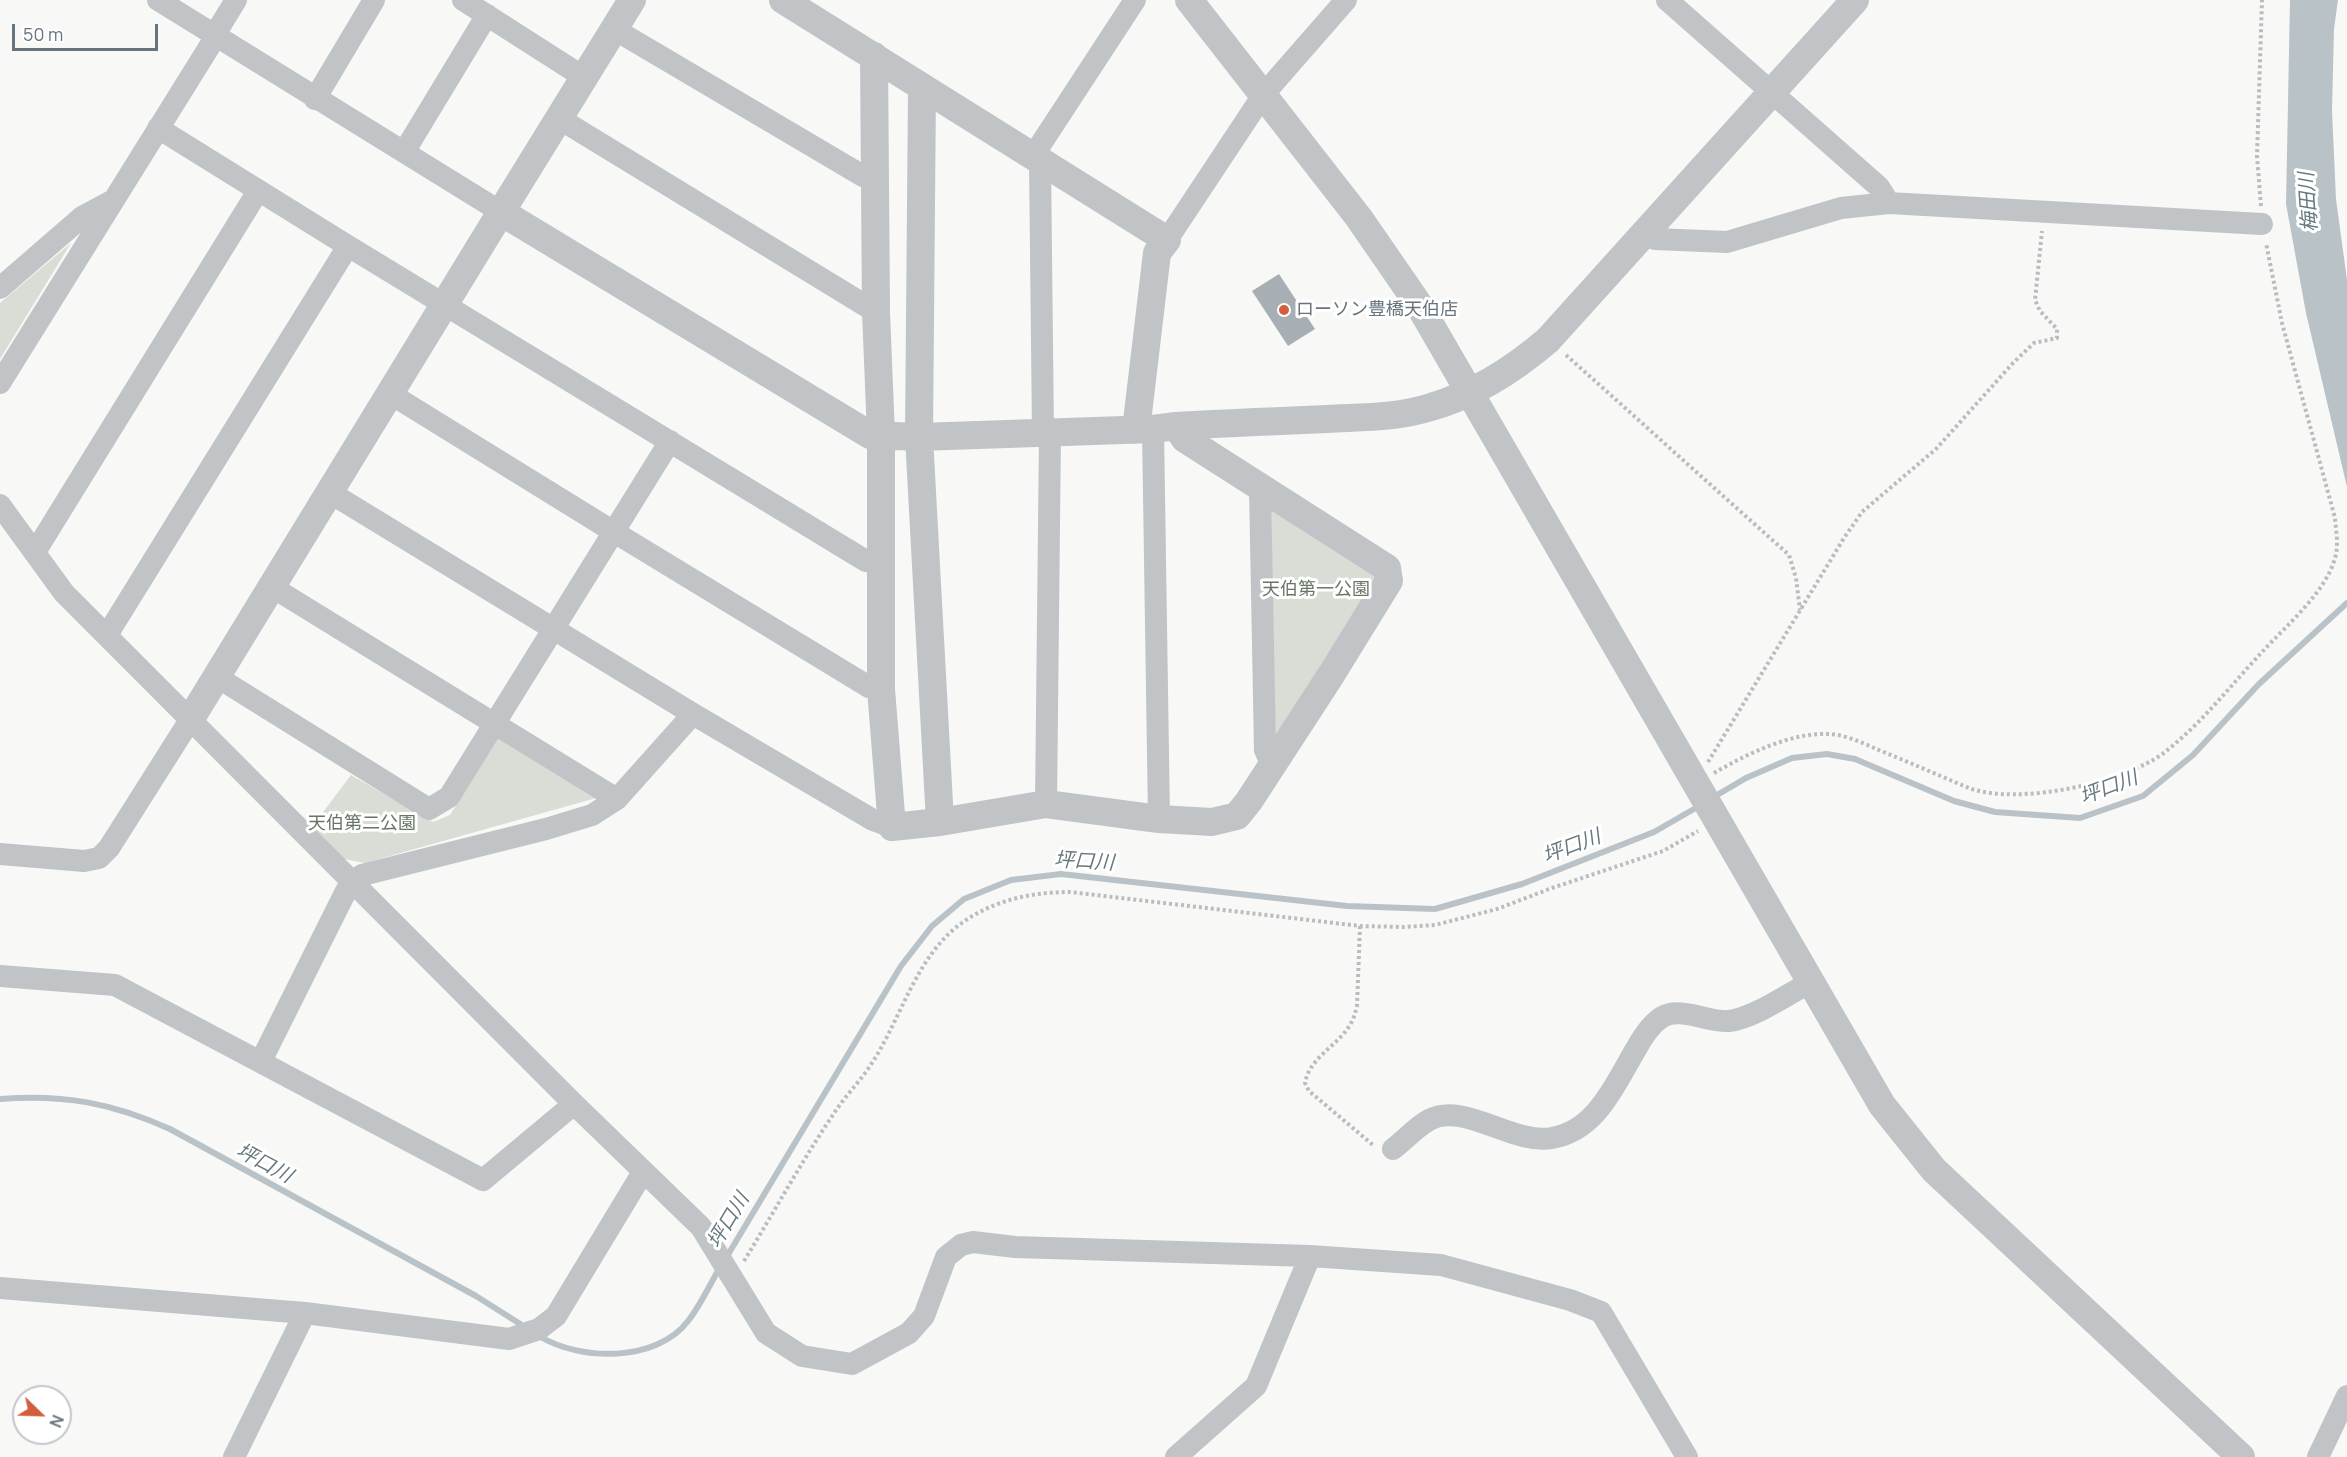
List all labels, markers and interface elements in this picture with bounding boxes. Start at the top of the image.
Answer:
scale bar [15,12,160,50]
text: 50 m [23,22,63,46]
water label: 梅田川 [2295,171,2323,233]
place label: ローソン豊橋天伯店 [1296,299,1458,321]
marker: ローソン豊橋天伯店 [1277,303,1291,317]
park label: 天伯第一公園 [1262,579,1370,601]
water label: 坪口川 [2077,766,2141,810]
park label: 天伯第二公園 [308,813,416,835]
water label: 坪口川 [1540,825,1604,869]
water label: 坪口川 [1053,848,1115,876]
water label: 坪口川 [232,1139,296,1189]
water label: 坪口川 [703,1189,755,1253]
north arrow [12,1385,72,1445]
text: N [44,1412,69,1431]

